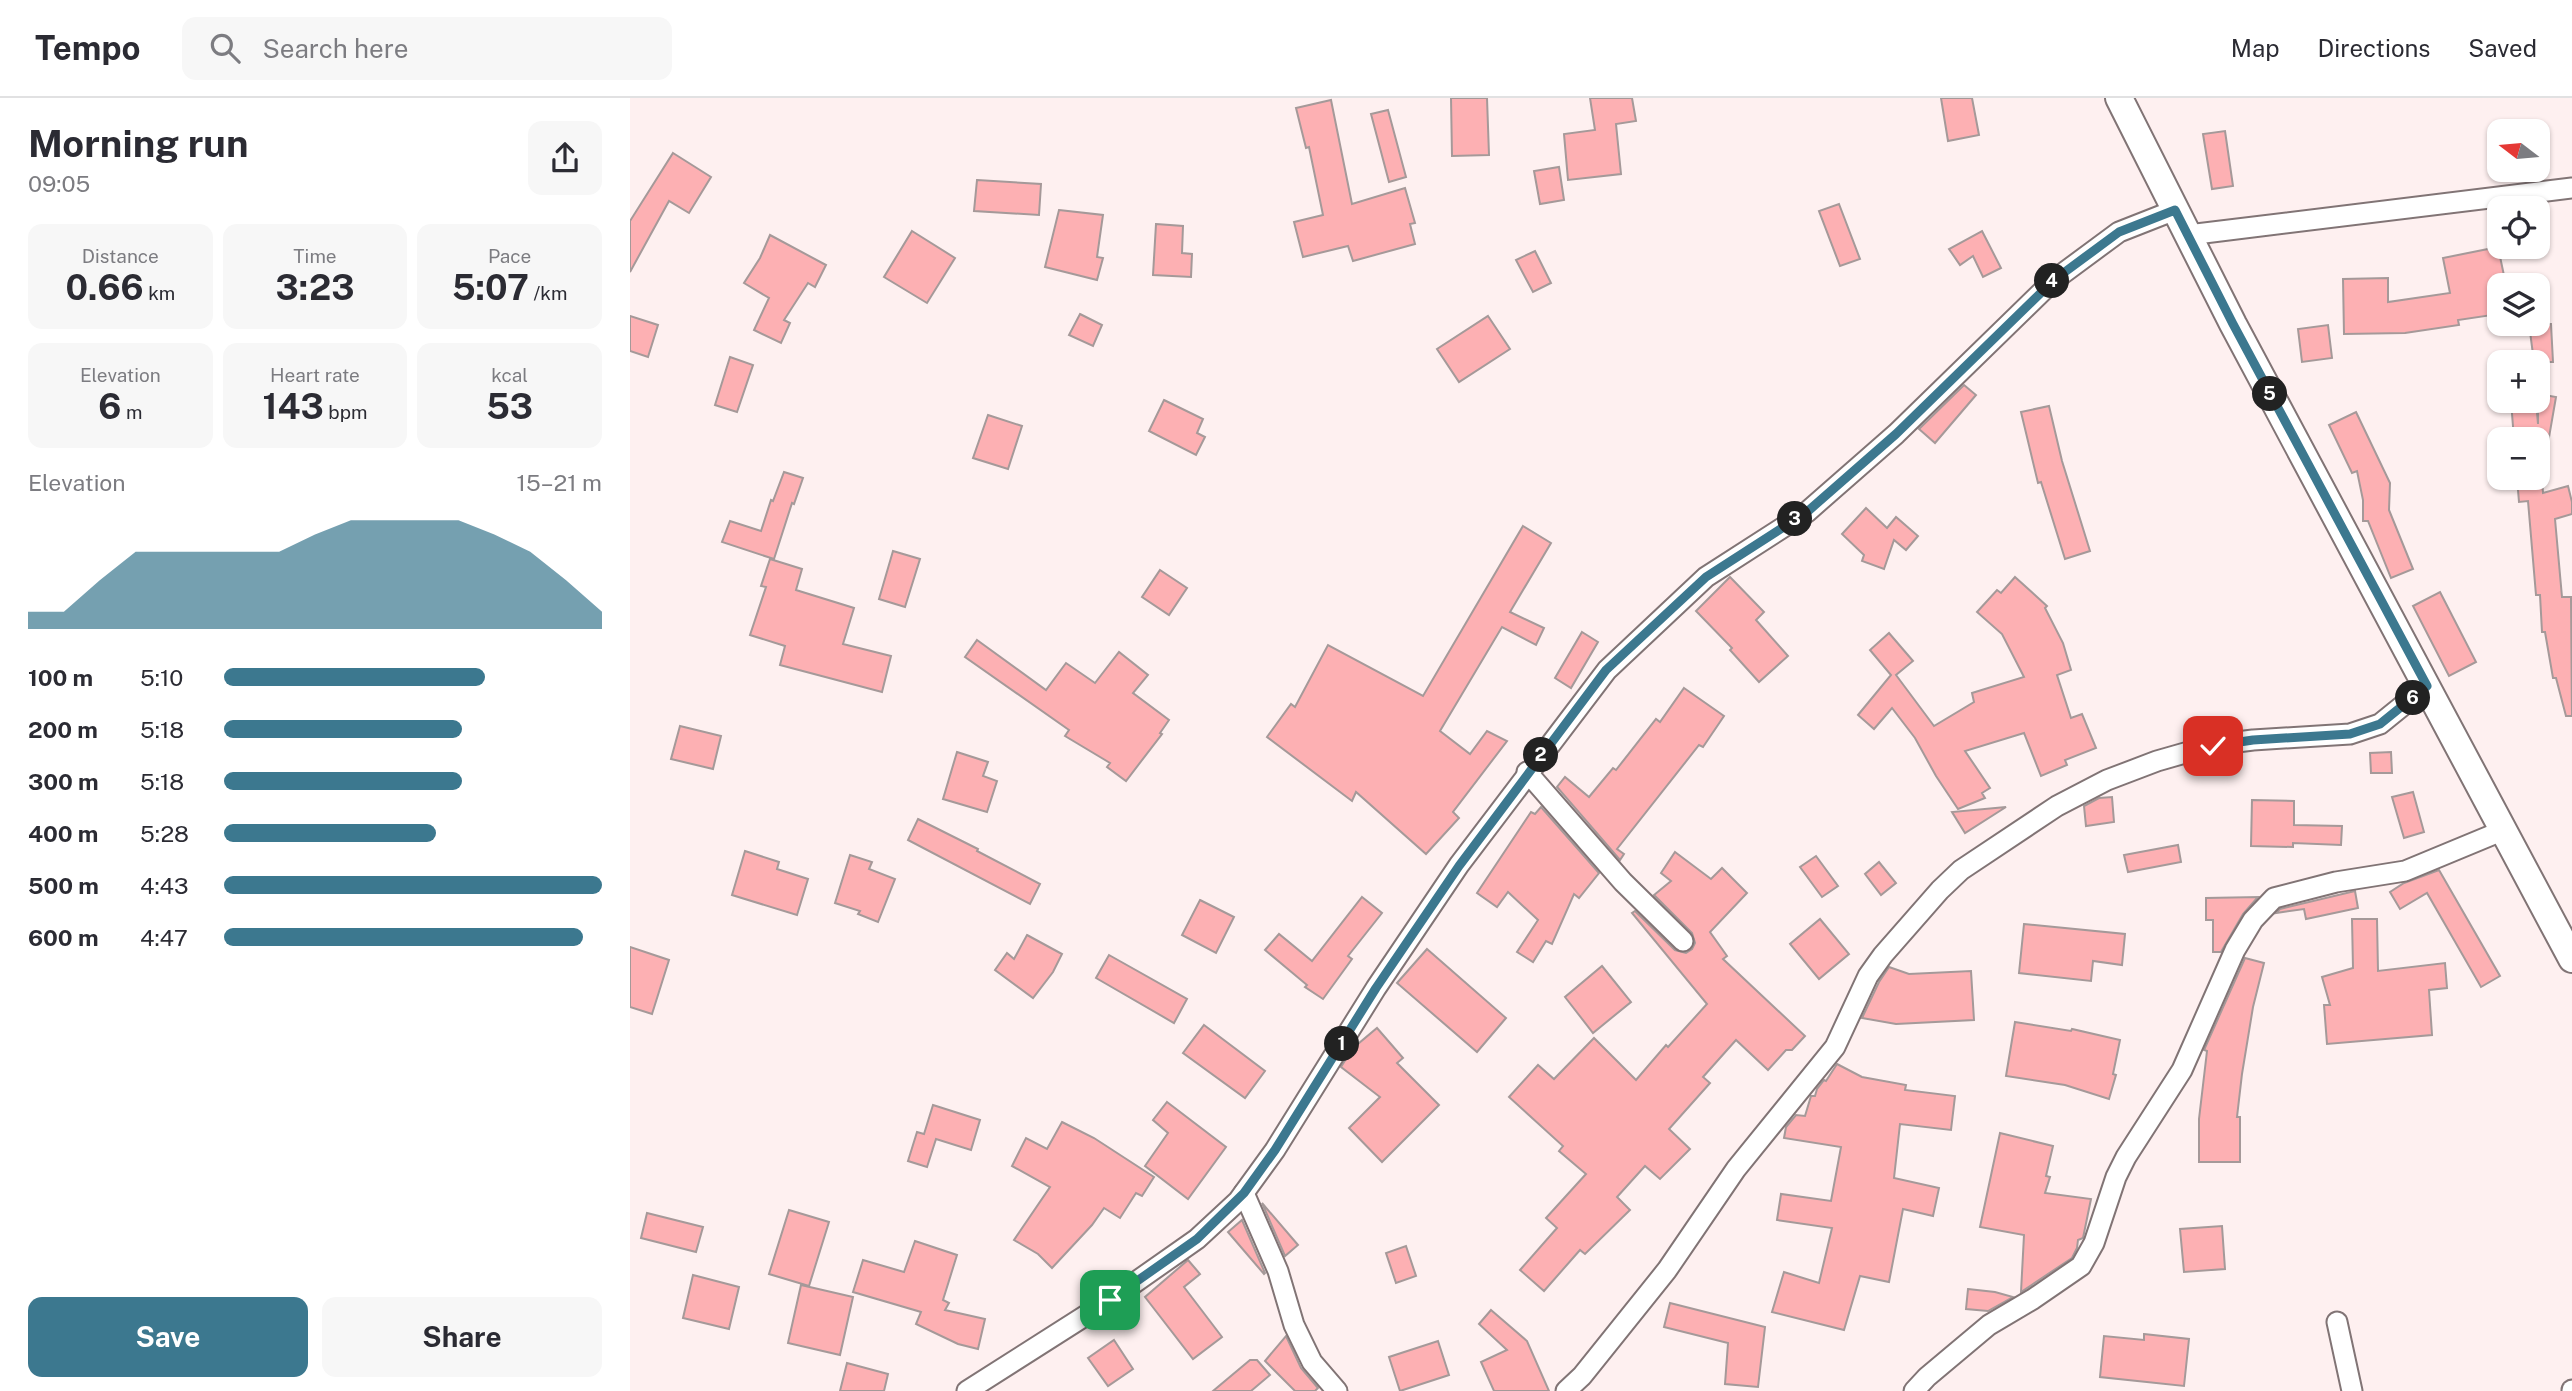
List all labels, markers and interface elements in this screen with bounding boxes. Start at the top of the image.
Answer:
search box [182,17,672,80]
text: Tempo [35,29,140,67]
icon: search [206,29,244,67]
text: Search here [262,33,408,64]
text: Map [2231,34,2280,62]
text: Directions [2318,34,2430,62]
text: Saved [2468,34,2537,62]
north arrow [2487,119,2550,182]
map controls [2487,119,2550,490]
text: Morning run [28,121,249,166]
button: share [528,121,602,195]
text: 09:05 [28,170,90,197]
button: locate [2487,196,2550,259]
text: Distance [82,245,159,267]
text: Time [293,245,337,267]
text: Pace [488,245,531,267]
pin: 4 [2034,264,2070,298]
text: 0.66 [65,267,144,308]
text: 3:23 [276,267,354,308]
text: 5:07 [452,267,529,308]
text: 4 [2045,269,2058,291]
button: layers [2487,273,2550,336]
text: km [144,282,175,304]
text: /km [529,282,567,304]
button: + [2487,350,2550,413]
text: Elevation [80,364,161,386]
text: Heart rate [270,364,360,386]
text: kcal [491,364,528,386]
pin: 5 [2252,376,2288,412]
text: 5 [2263,382,2276,404]
text: 6 [98,386,121,427]
text: 143 [263,386,324,427]
text: 53 [486,386,533,427]
text: m [121,401,142,423]
text: bpm [324,401,367,423]
button: − [2487,427,2550,490]
text: Elevation [28,469,126,496]
text: 15–21 m [517,469,602,496]
pin: 3 [1778,502,1812,536]
text: 3 [1788,507,1801,529]
text: 100 m [28,664,93,691]
text: 5:10 [140,664,183,691]
pin: 6 [2396,680,2430,716]
text: 6 [2406,686,2419,708]
text: 200 m [28,716,98,743]
text: 5:18 [140,716,184,743]
pin [2183,716,2243,776]
icon: check [2194,727,2232,765]
pin: 2 [1524,738,1558,772]
text: 2 [1534,743,1547,765]
text: 300 m [28,768,99,795]
text: 5:18 [140,768,184,795]
text: 400 m [28,820,98,847]
text: 5:28 [140,820,189,847]
text: 500 m [28,872,99,899]
text: 4:43 [140,872,188,899]
text: 600 m [28,924,98,951]
text: 4:47 [140,924,188,951]
pin: 1 [1324,1026,1360,1062]
text: 1 [1337,1032,1346,1054]
pin [1080,1270,1140,1330]
icon: arrive [1091,1281,1129,1319]
button: Save [28,1297,308,1377]
button: Share [322,1297,602,1377]

